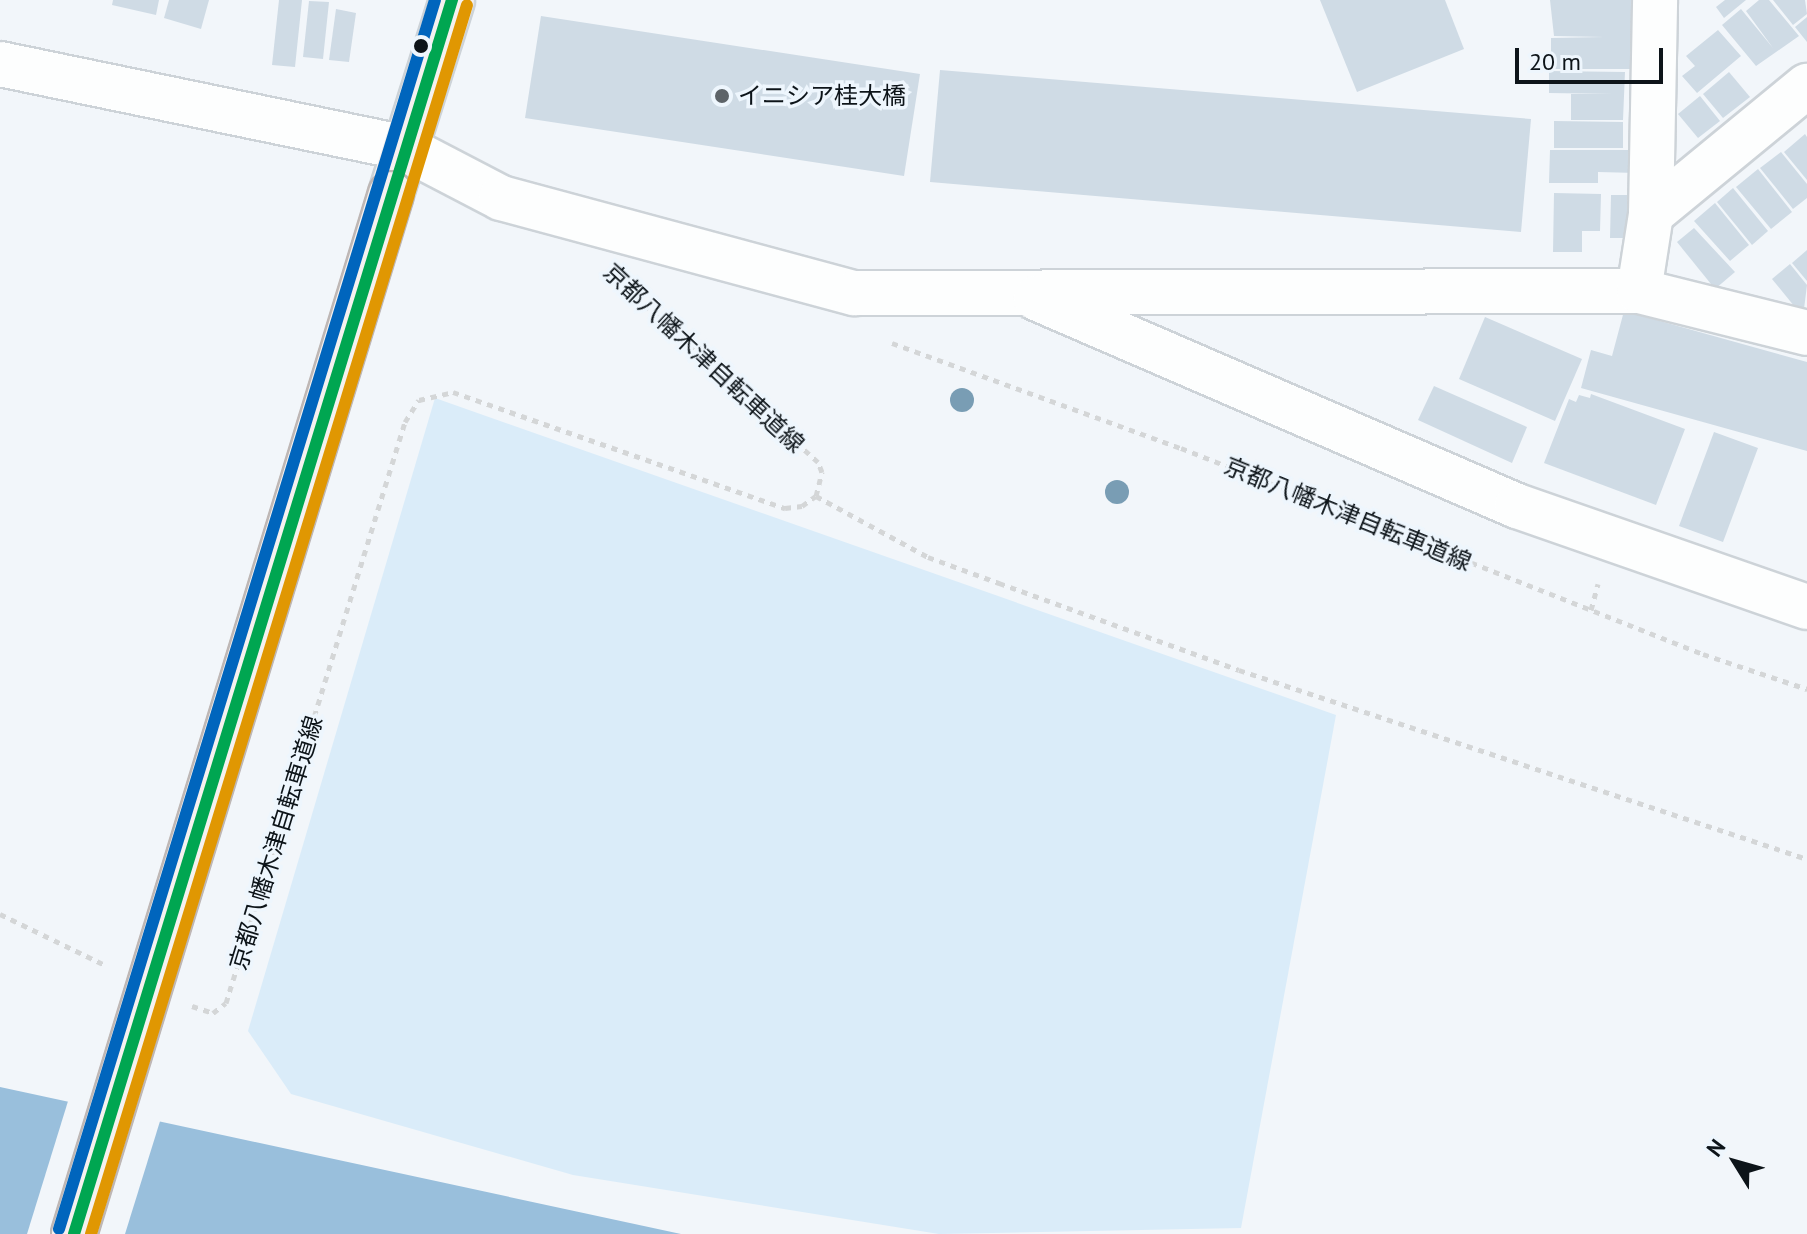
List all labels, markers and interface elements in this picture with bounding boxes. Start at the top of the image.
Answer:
scale bar [1519,32,1667,82]
unlabelled marker [413,38,429,54]
text: 20 m [1529,46,1581,77]
place label: イニシア桂大橋 [738,82,906,110]
marker: イニシア桂大橋 [713,87,731,105]
street label: 京都八幡木津自転車道線 [598,257,810,459]
street label: 京都八幡木津自転車道線 [1220,451,1476,577]
street label: 京都八幡木津自転車道線 [224,713,328,973]
north arrow [1695,1122,1775,1202]
text: N [1700,1133,1731,1162]

